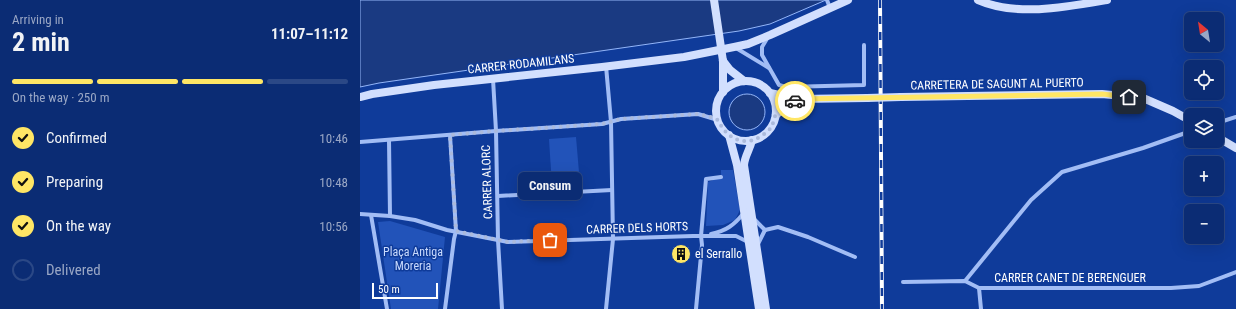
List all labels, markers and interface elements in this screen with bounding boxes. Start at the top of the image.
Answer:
text: Arriving in [12,12,64,27]
north arrow [1184,12,1224,52]
map controls [1184,12,1224,244]
text: 11:07–11:12 [271,25,348,43]
text: 2 min [12,27,70,57]
street label: CARRER RODAMILANS [467,51,575,77]
button: locate [1184,60,1224,100]
street label: CARRETERA DE SAGUNT AL PUERTO [910,75,1084,93]
pin [1112,80,1146,114]
courier [775,81,815,121]
icon: home [1118,86,1140,108]
text: On the way · 250 m [12,90,109,105]
icon: car [784,90,806,112]
button: layers [1184,108,1224,148]
icon: check [12,127,34,149]
text: Confirmed [46,129,107,147]
text: 10:46 [319,131,348,146]
street label: CARRER ALORC [479,144,495,219]
button: + [1184,156,1224,196]
icon: check [12,171,34,193]
callout: Consum [518,172,582,200]
text: Preparing [46,173,103,191]
text: 10:48 [319,175,348,190]
text: Consum [529,178,571,193]
button: − [1184,204,1224,244]
icon: check [12,215,34,237]
text: On the way [46,217,111,235]
text: 10:56 [319,219,348,234]
street label: CARRER DELS HORTS [586,219,688,237]
pin [533,223,567,257]
icon: bag [539,229,561,251]
building icon: el Serrallo [670,243,692,265]
park label: Plaça Antiga Moreria [383,245,443,273]
place label: el Serrallo [695,247,742,261]
text: Delivered [46,261,101,279]
street label: CARRER CANET DE BERENGUER [994,271,1146,285]
scale bar [372,281,438,300]
text: 50 m [378,283,400,296]

